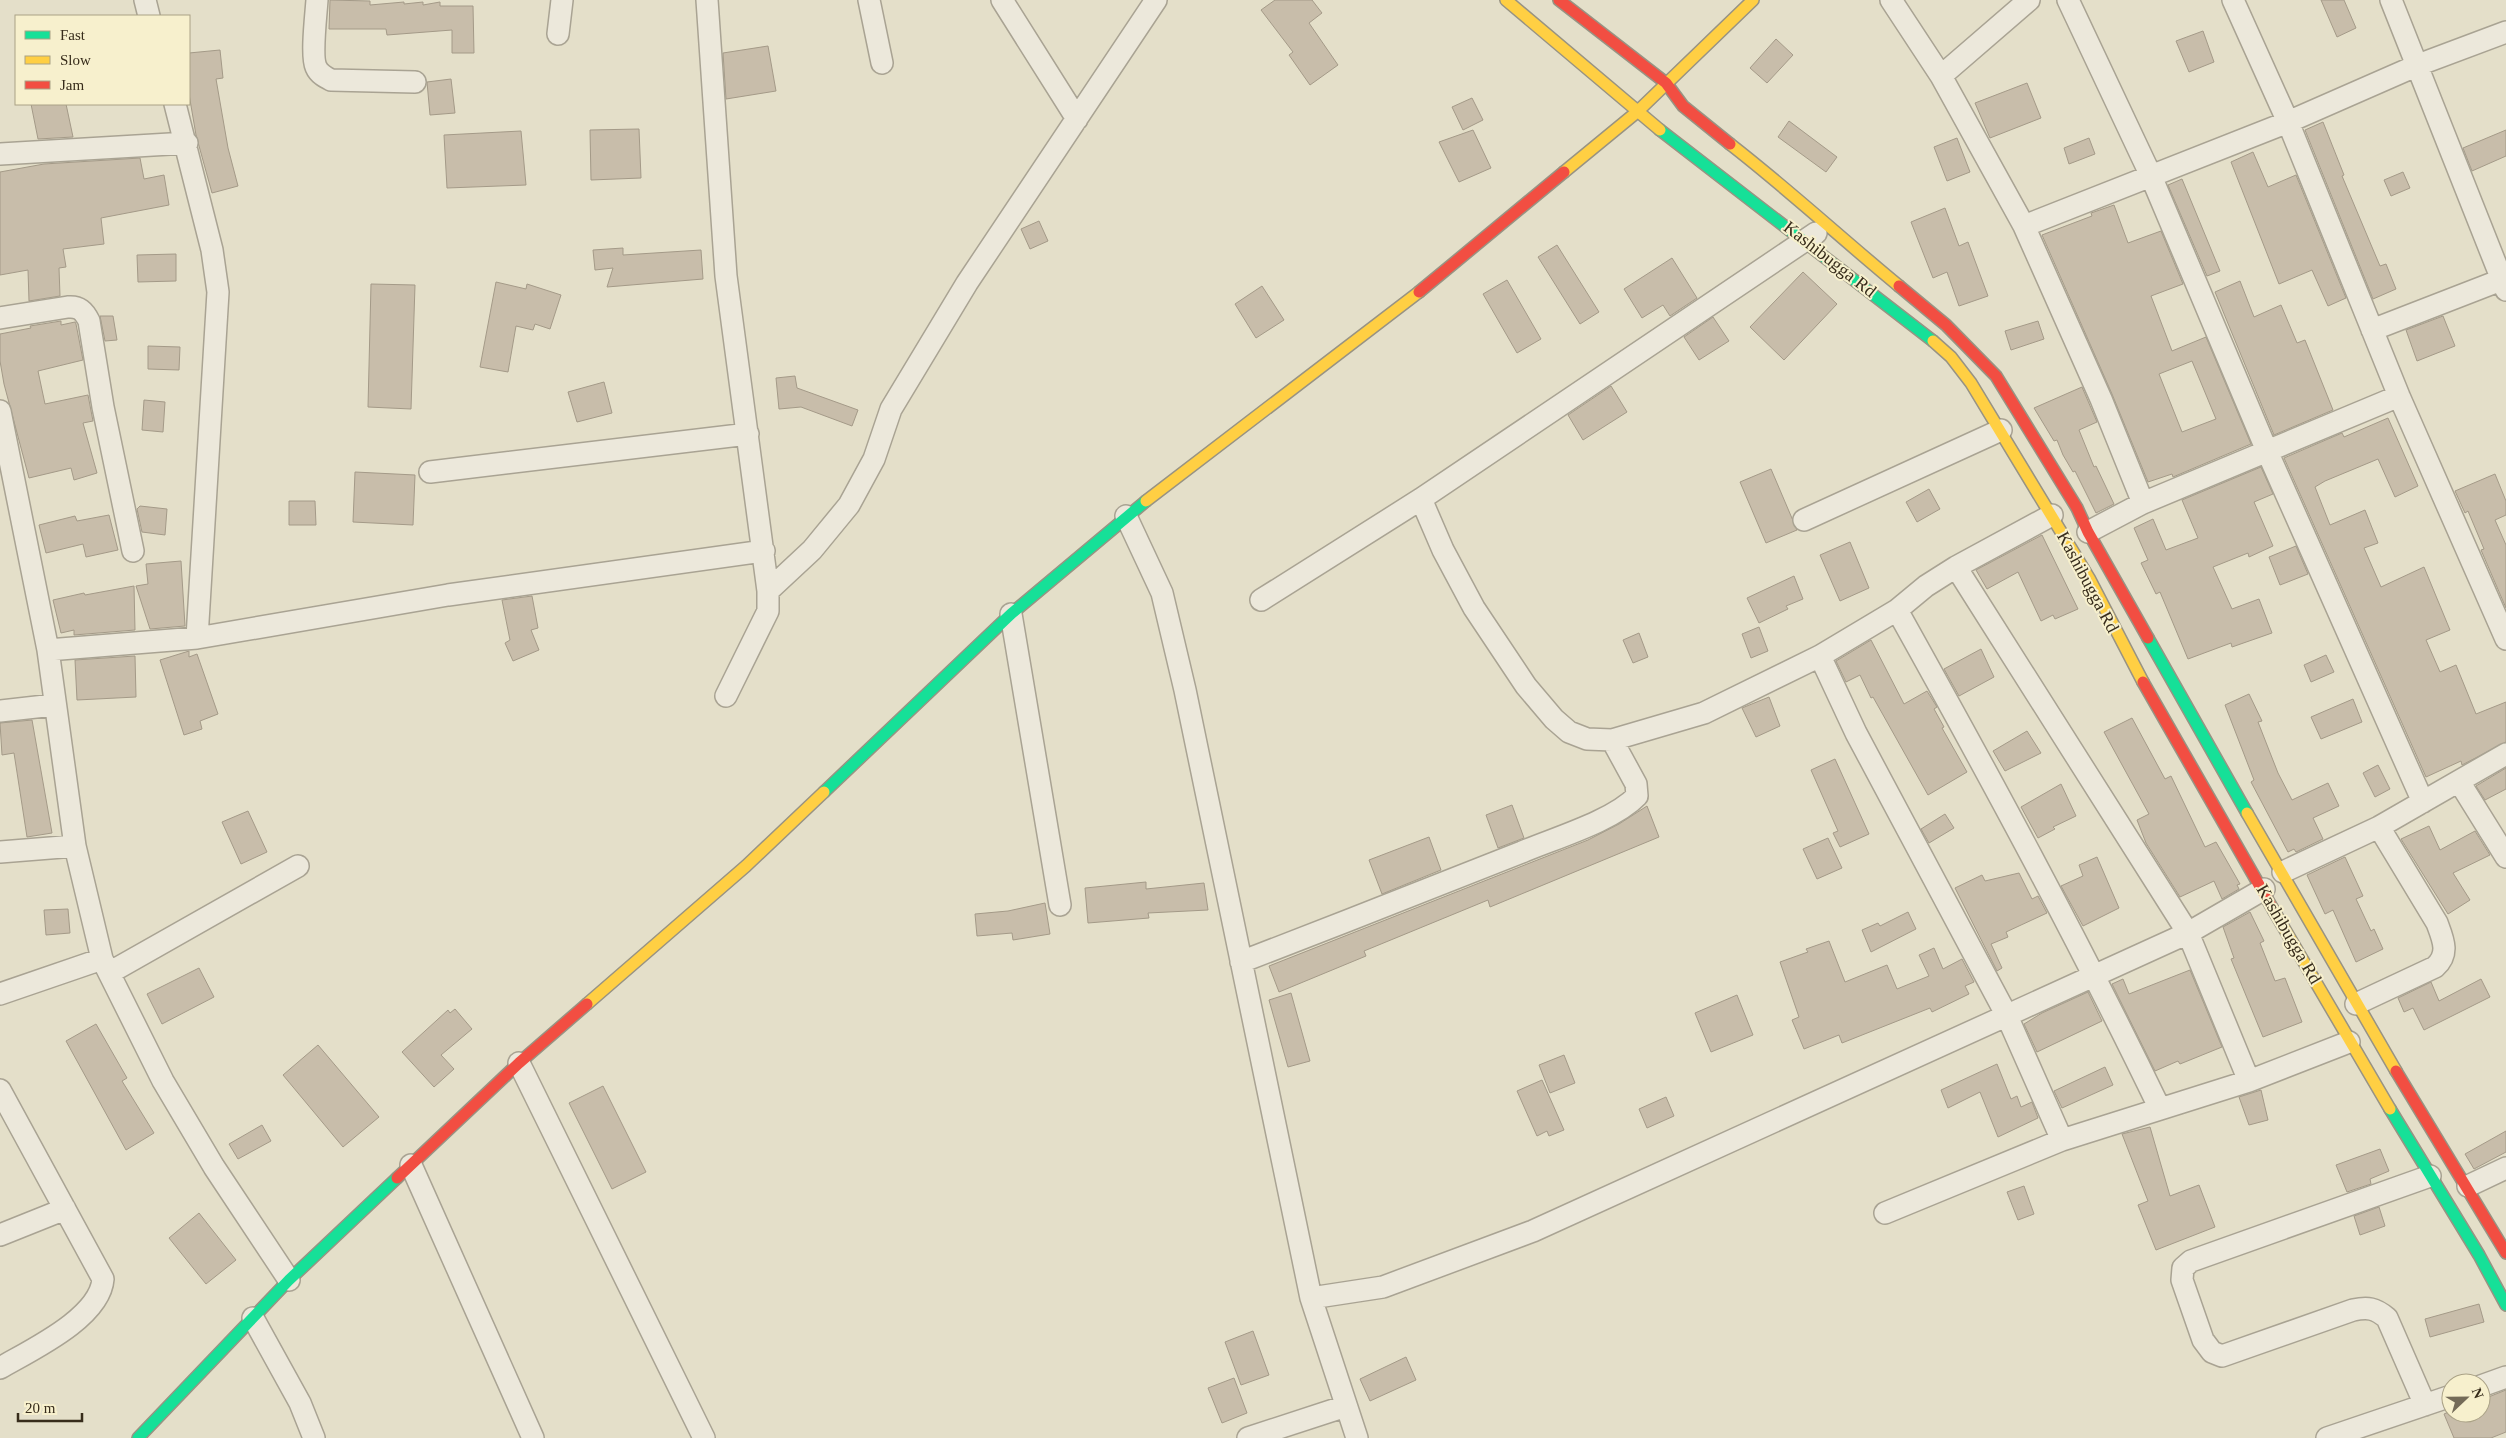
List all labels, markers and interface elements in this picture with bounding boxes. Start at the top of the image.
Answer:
legend [15,15,190,105]
text: Fast [60,27,86,43]
text: Slow [60,52,91,68]
text: Jam [60,77,84,93]
street label: Kashibugga Rd [1780,217,1880,301]
street label: Kashibugga Rd [2053,528,2123,636]
street label: Kashibugga Rd [2252,881,2326,987]
north arrow [2441,1373,2491,1423]
text: N [2469,1386,2486,1401]
scale bar [18,1390,81,1422]
text: 20 m [25,1400,56,1416]

